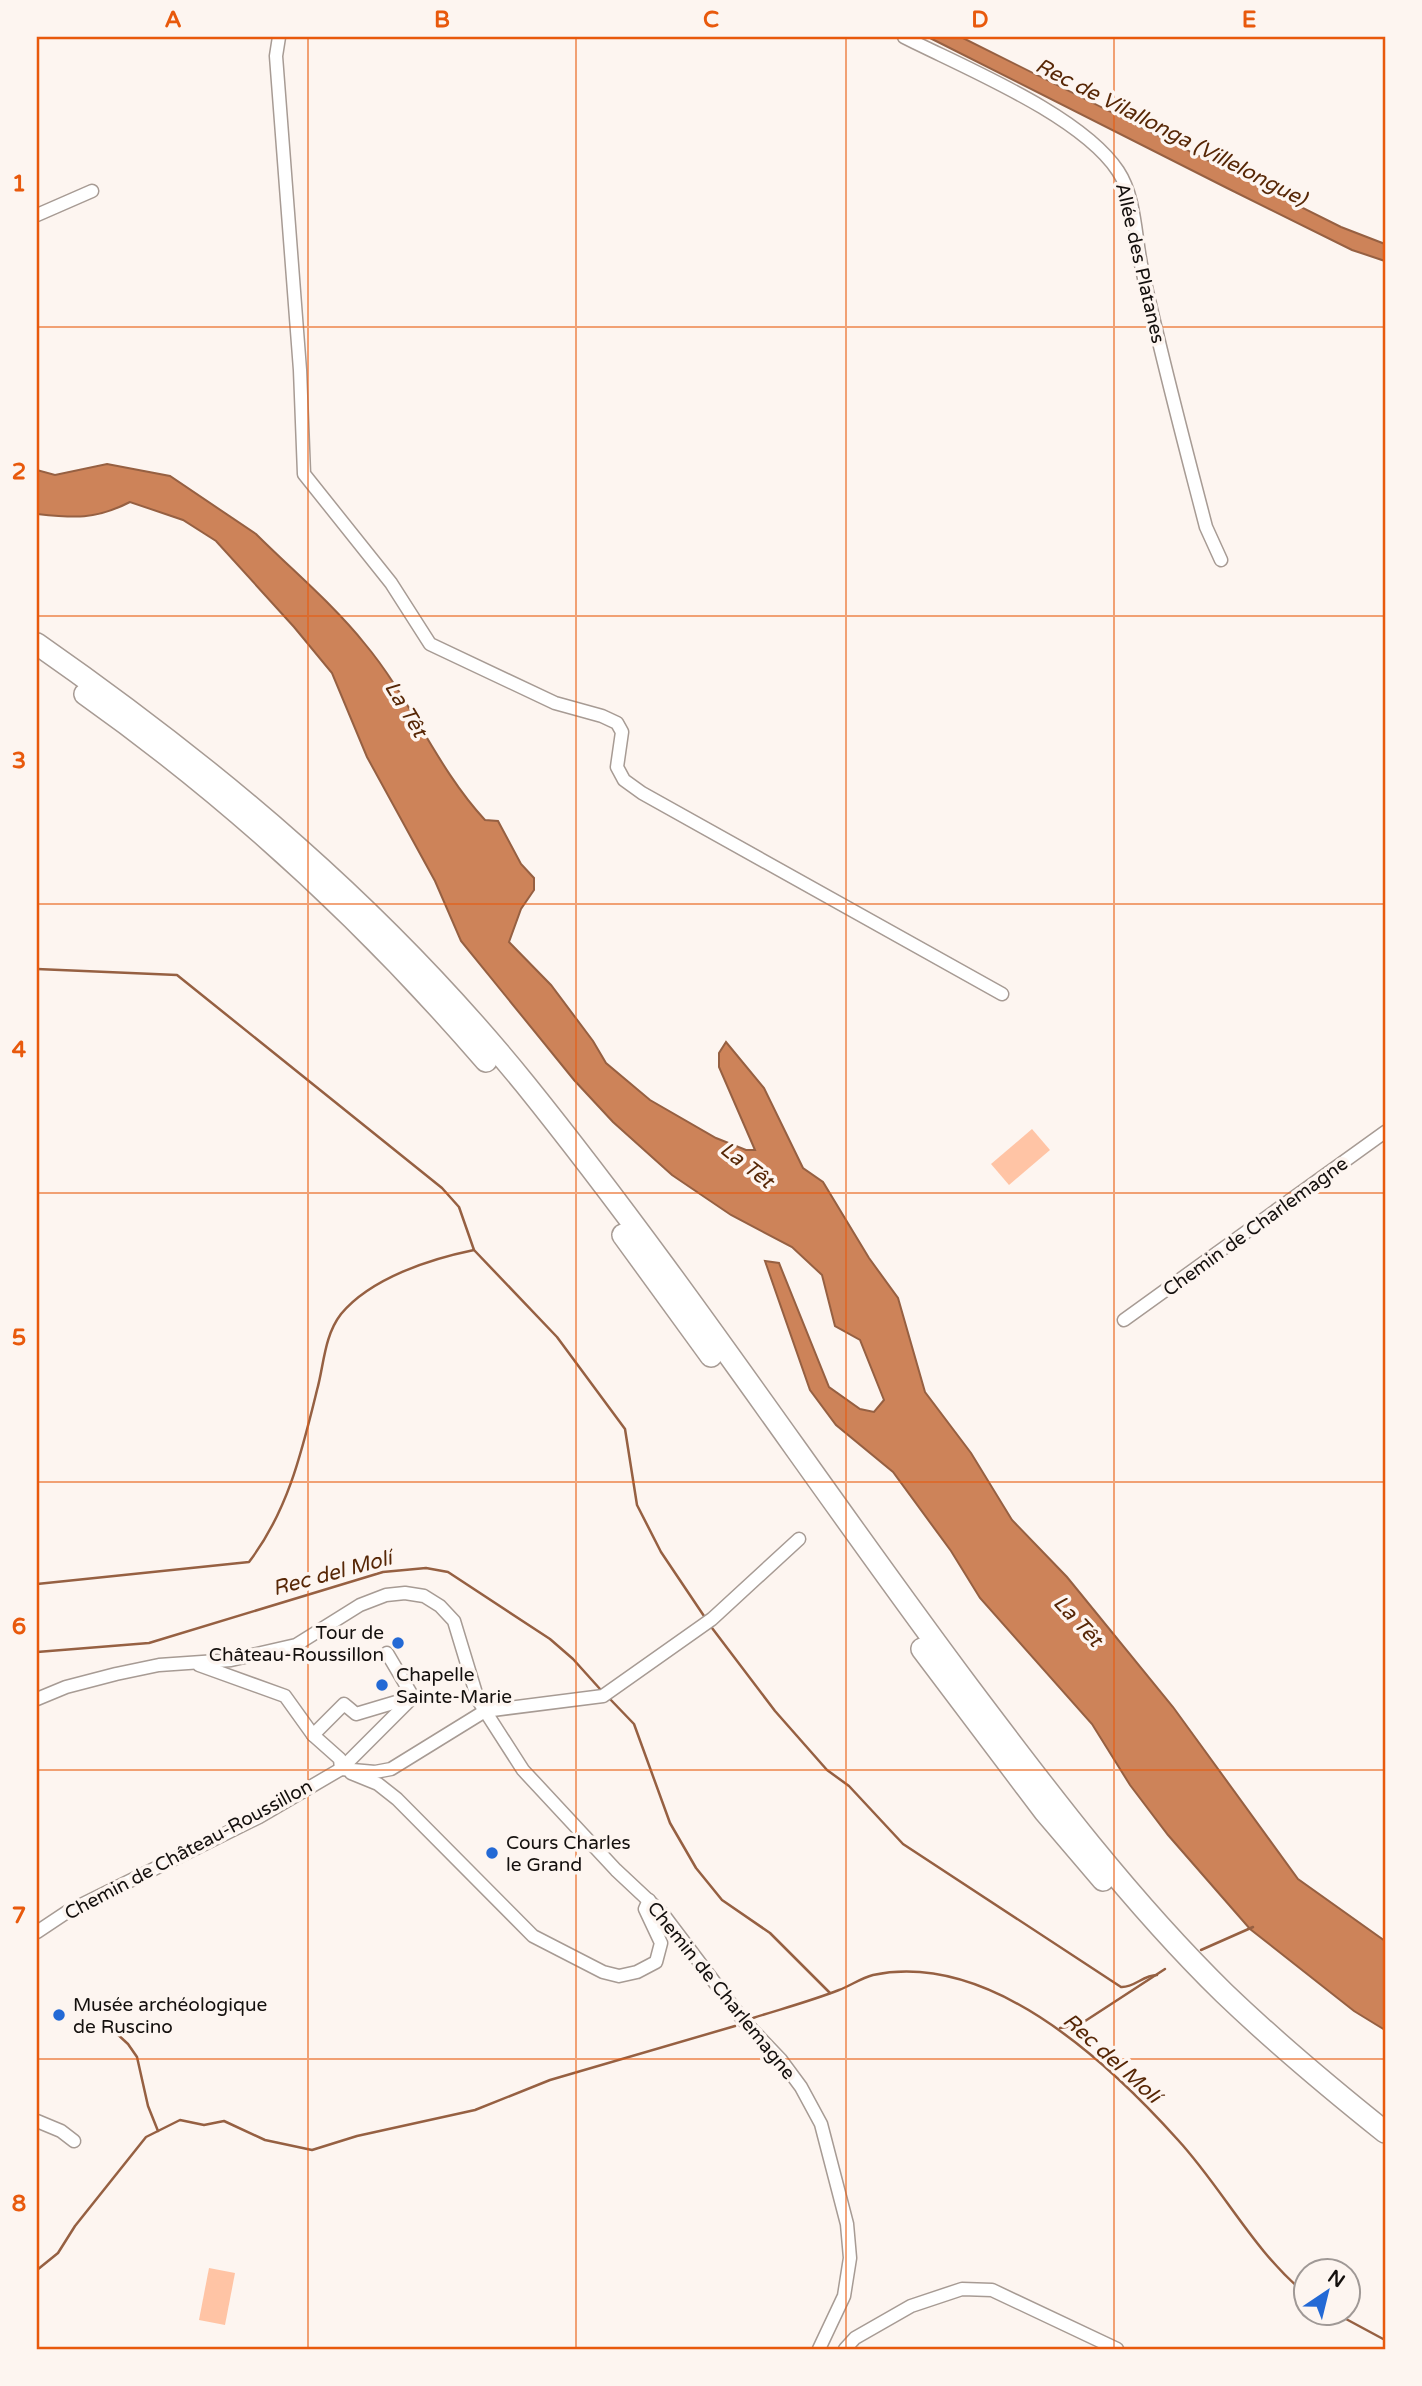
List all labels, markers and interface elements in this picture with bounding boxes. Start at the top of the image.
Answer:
text: A [164,6,182,34]
text: B [434,6,450,34]
text: C [703,6,719,34]
text: D [971,6,989,34]
text: E [1242,6,1256,34]
water label: Rec de Vilallonga (Villelongue) [1031,53,1312,212]
text: 1 [12,170,26,198]
street label: Allée des Platanes [1111,181,1169,346]
text: 2 [12,458,26,486]
water label: La Têt [379,677,433,743]
text: 3 [12,747,26,775]
text: 4 [12,1036,27,1064]
water label: La Têt [715,1137,780,1195]
street label: Chemin de Charlemagne [1159,1153,1352,1301]
text: 5 [12,1324,26,1352]
water label: Rec del Molí [270,1545,398,1601]
water label: La Têt [1048,1591,1109,1654]
text: 6 [12,1613,26,1641]
place label: Tour de Château-Roussillon [209,1622,384,1666]
marker: Tour de Château-Roussillon [390,1635,406,1651]
place label: Chapelle Sainte-Marie [396,1664,512,1708]
marker: Chapelle Sainte-Marie [374,1677,390,1693]
street label: Chemin de Château-Roussillon [61,1775,316,1925]
place label: Cours Charles le Grand [506,1832,631,1876]
marker: Cours Charles le Grand [484,1845,500,1861]
street label: Chemin de Charlemagne [643,1897,800,2084]
text: 7 [12,1902,26,1930]
place label: Musée archéologique de Ruscino [73,1994,267,2038]
marker: Musée archéologique de Ruscino [51,2007,67,2023]
water label: Rec del Molí [1058,2008,1168,2111]
text: 8 [12,2190,26,2218]
north arrow [1292,2256,1362,2326]
text: N [1324,2266,1349,2292]

